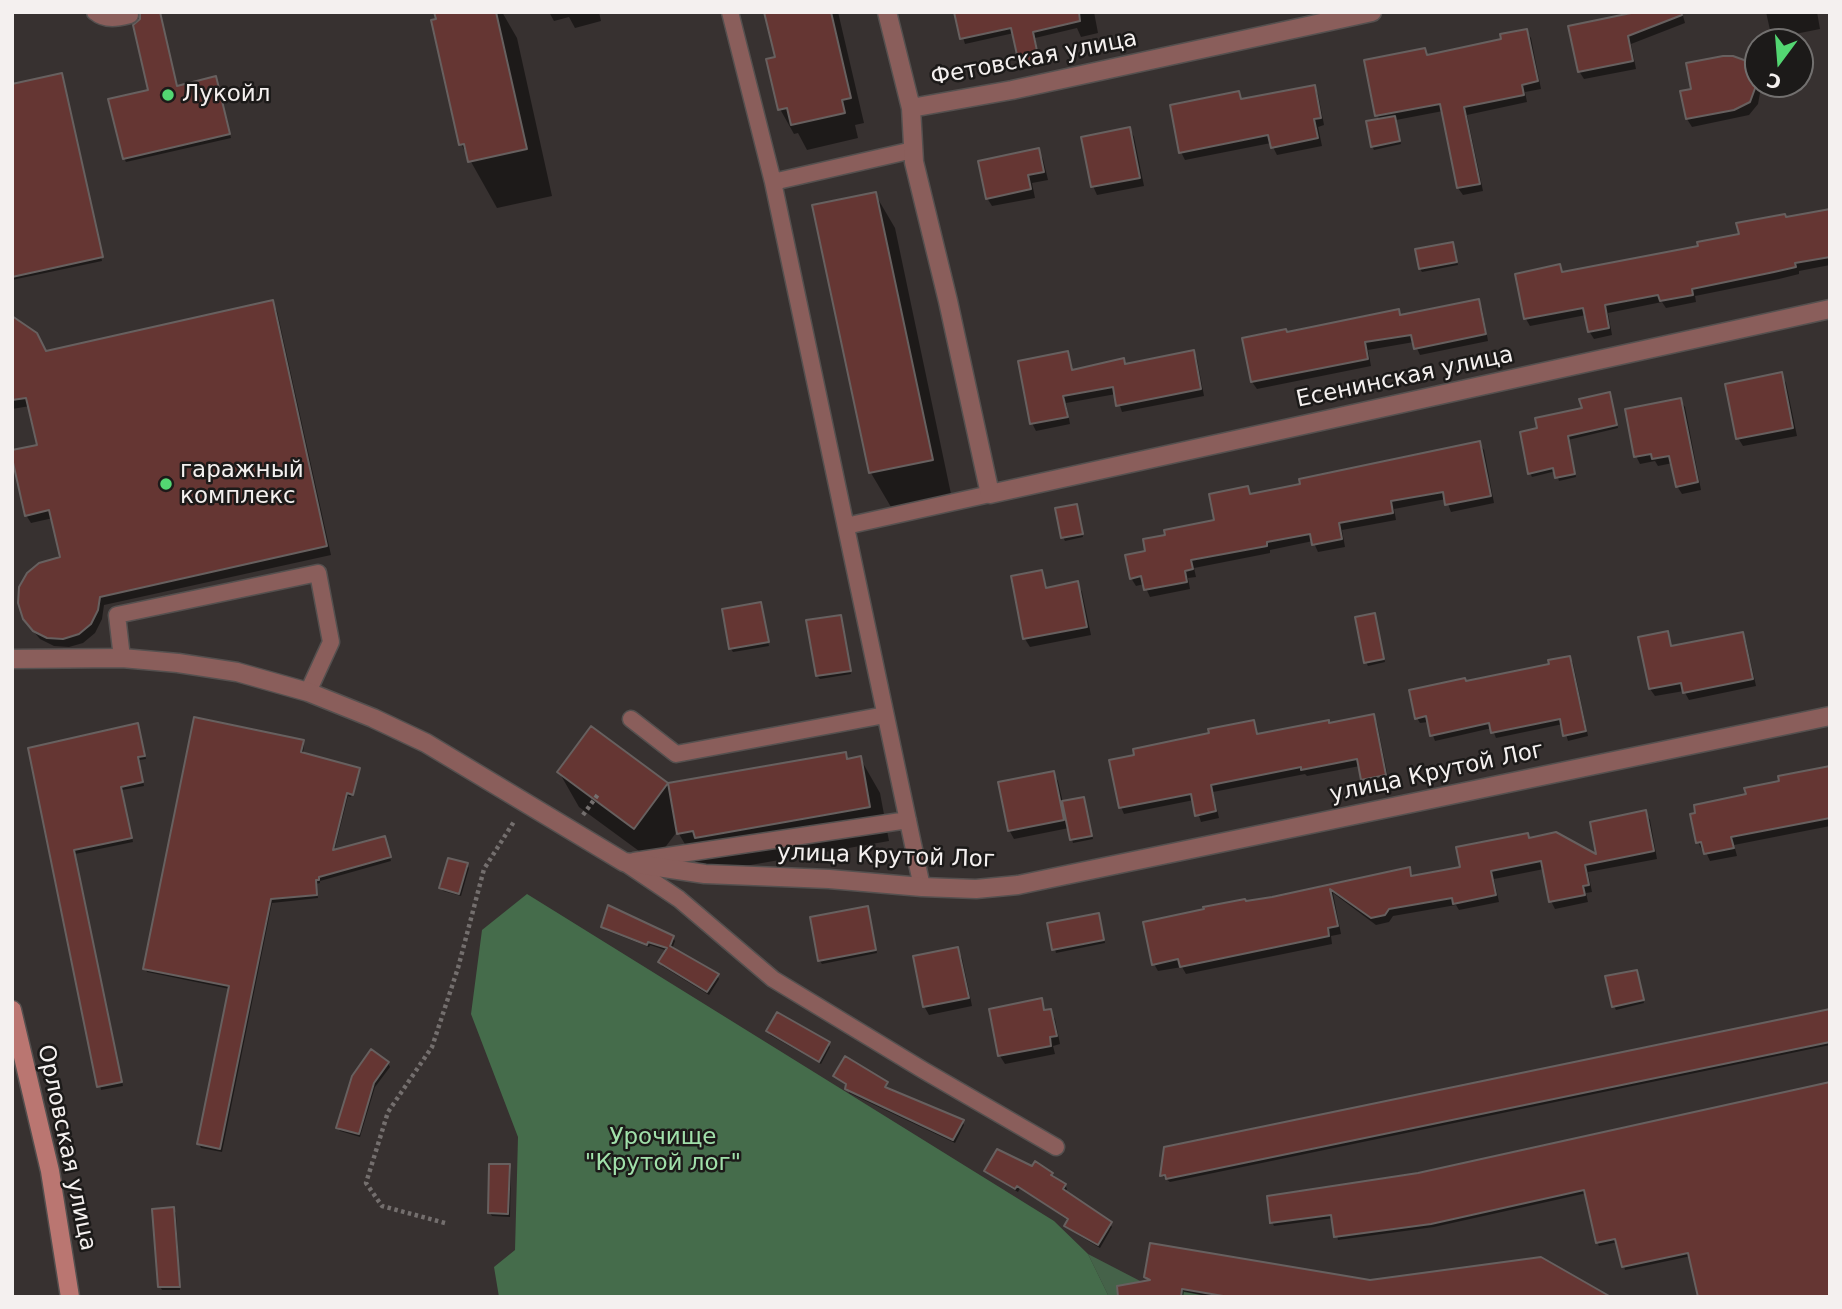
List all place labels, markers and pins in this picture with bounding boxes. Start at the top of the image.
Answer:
place label: Лукойл [182,81,271,109]
marker: Лукойл [160,87,176,103]
place label: гаражный комплекс [180,457,304,511]
marker: гаражный комплекс [158,476,174,492]

